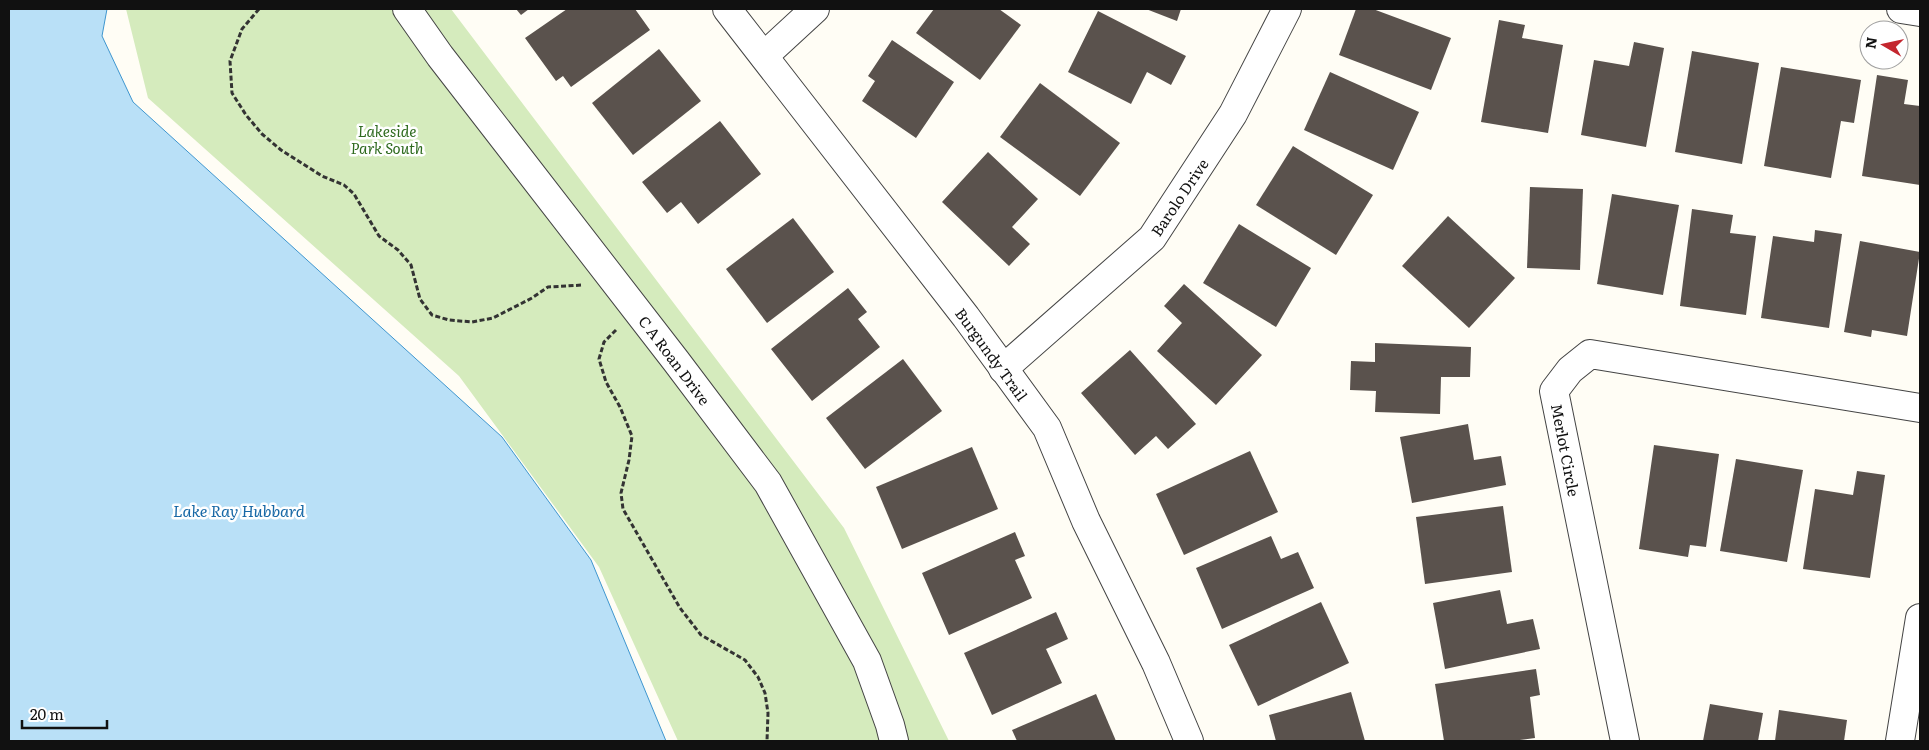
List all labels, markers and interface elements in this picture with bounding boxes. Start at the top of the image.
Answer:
north arrow [1859,20,1909,70]
text: N [1859,35,1881,50]
park label: Lakeside Park South [350,119,424,159]
street label: Barolo Drive [1144,153,1214,240]
street label: Burgundy Trail [950,303,1034,405]
street label: C A Roan Drive [634,310,717,410]
street label: Merlot Circle [1546,402,1586,499]
water label: Lake Ray Hubbard [173,498,306,522]
scale bar [22,698,108,730]
text: 20 m [30,702,64,725]

